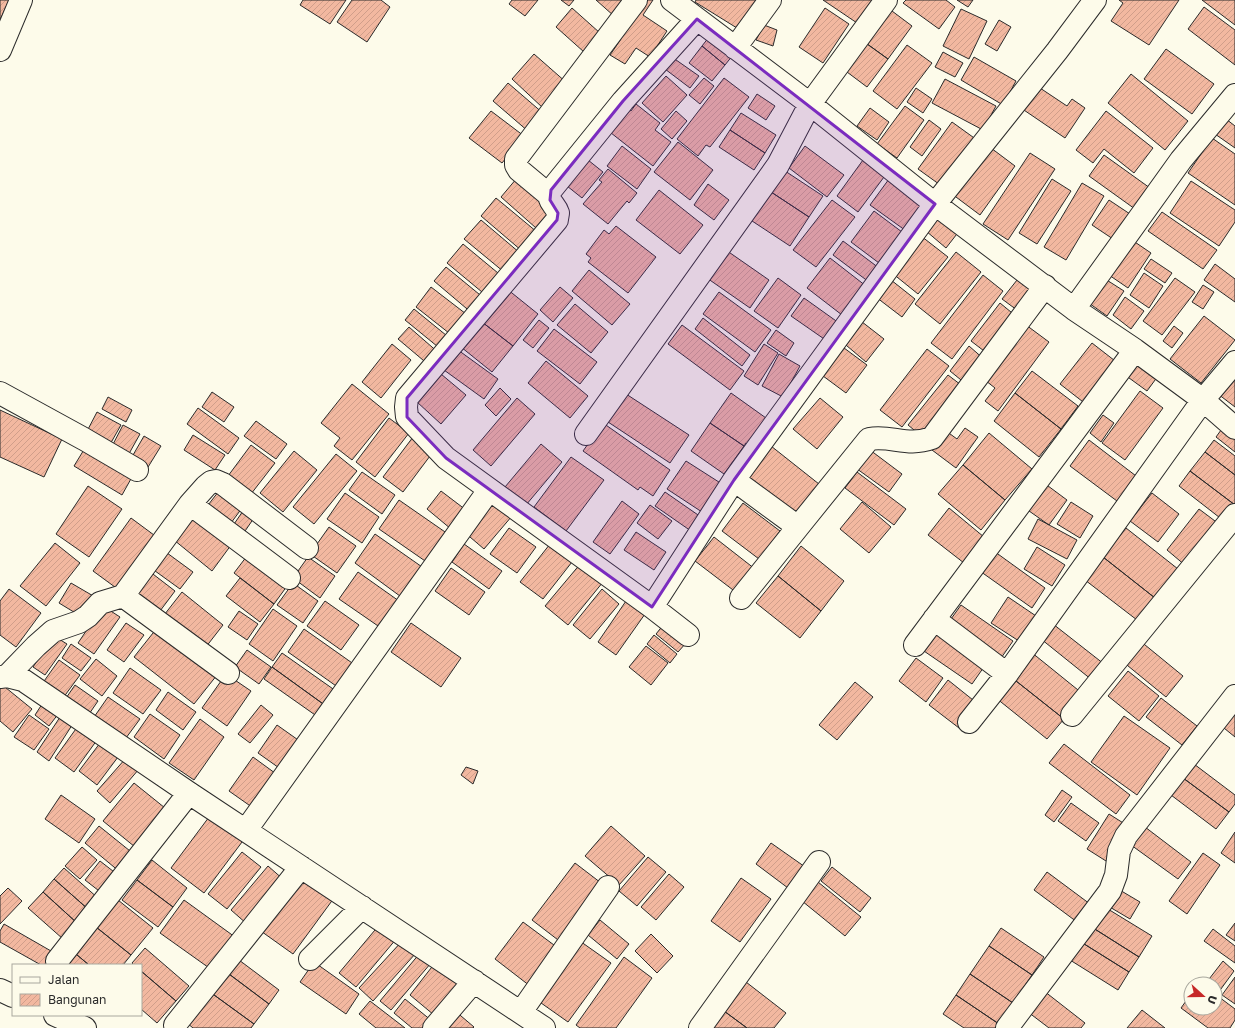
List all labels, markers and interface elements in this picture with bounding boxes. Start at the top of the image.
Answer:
legend [12,964,142,1016]
text: Jalan [48,972,79,987]
north arrow [1183,976,1223,1016]
text: Bangunan [48,992,106,1007]
text: U [1205,994,1220,1006]

